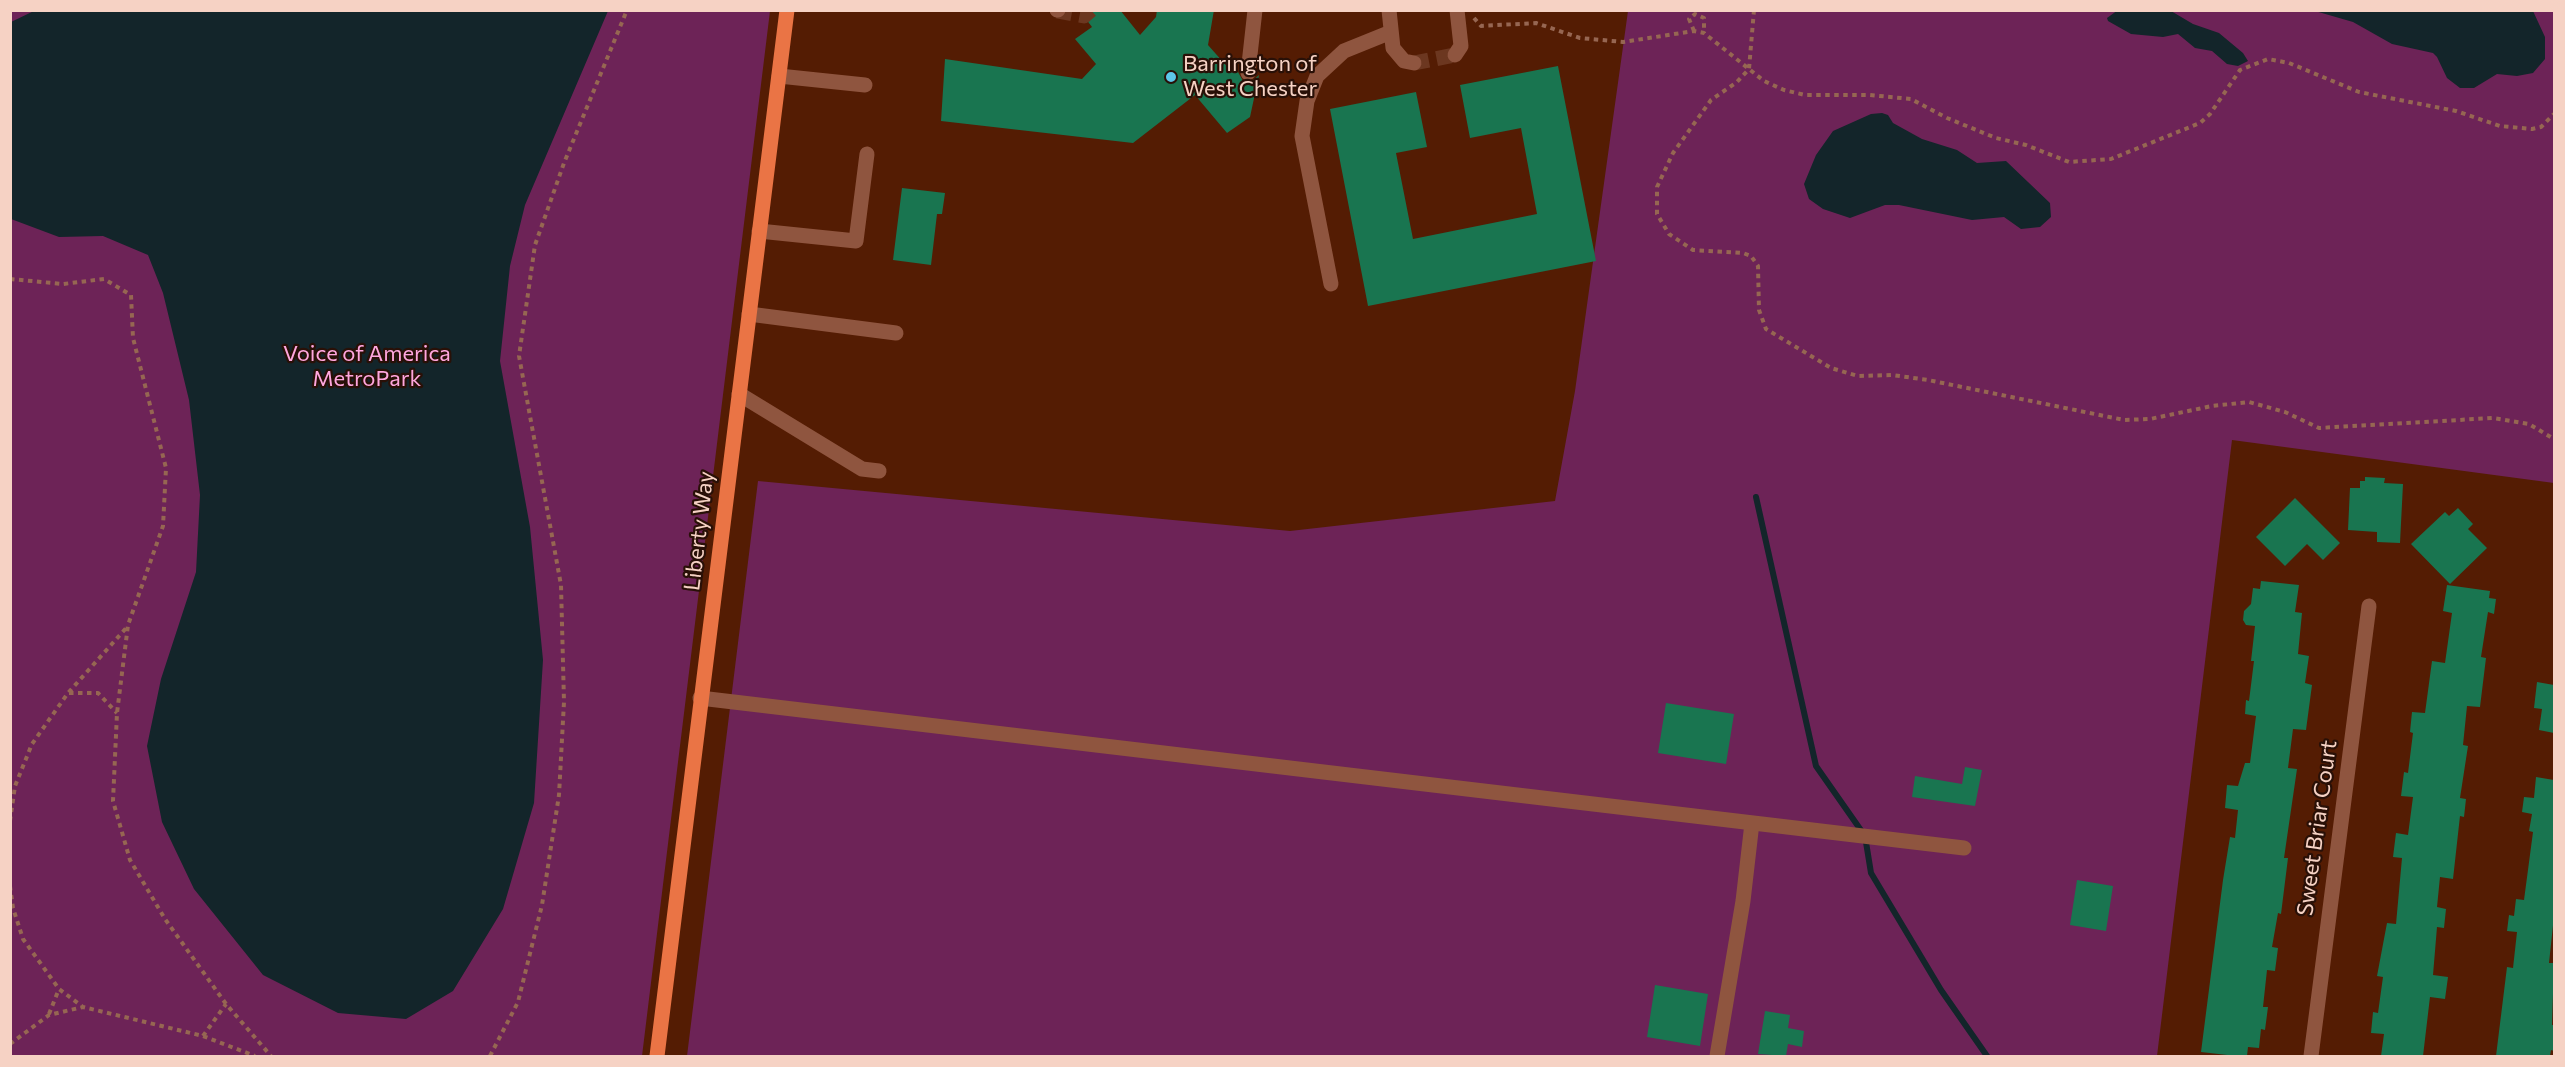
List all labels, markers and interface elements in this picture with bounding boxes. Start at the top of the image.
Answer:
place label: Barrington of West Chester [1183,51,1317,102]
marker: Barrington of West Chester [1164,70,1178,84]
park label: Voice of America MetroPark [283,341,451,392]
street label: Liberty Way [679,470,719,592]
street label: Sweet Briar Court [2292,738,2342,918]

